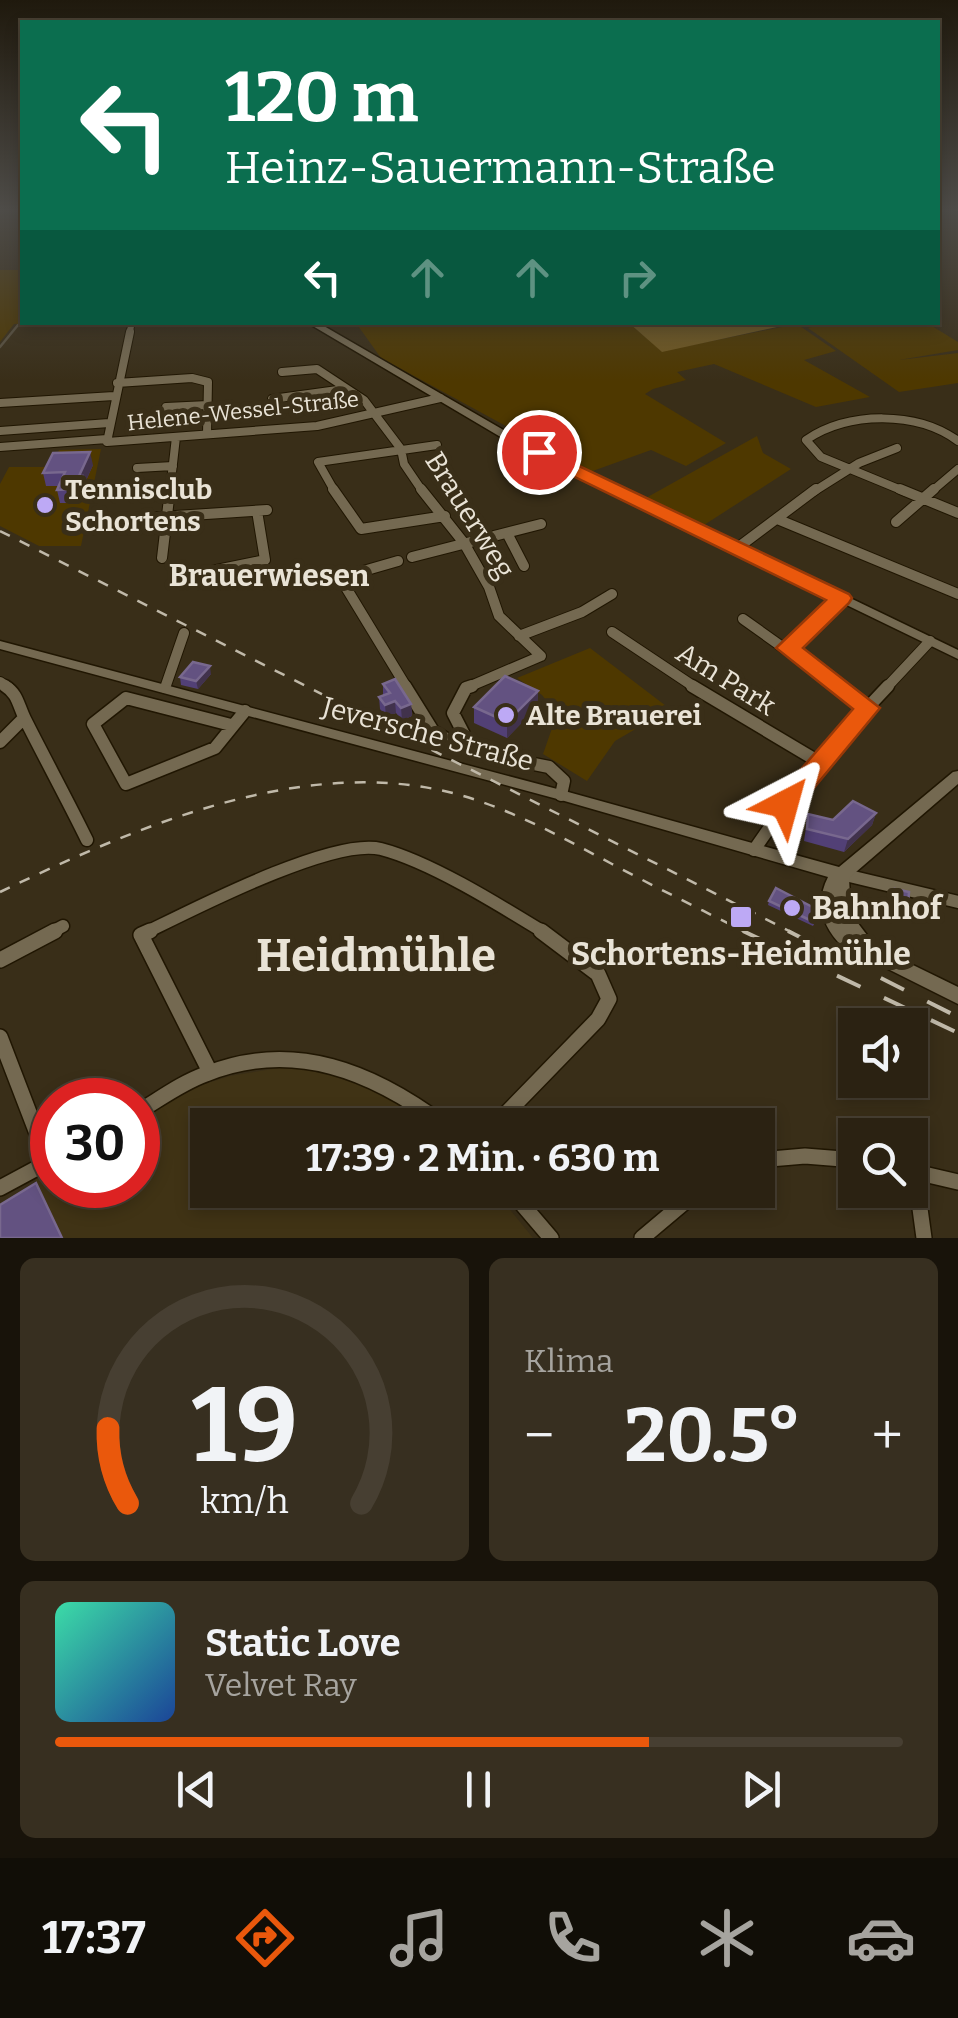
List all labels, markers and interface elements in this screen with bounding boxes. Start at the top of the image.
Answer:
text: 120 m [225,56,418,140]
icon: left [60,60,190,190]
text: Heinz-Sauermann-Straße [225,141,776,195]
icon: left [295,250,350,305]
icon: ahead [400,250,455,305]
icon: ahead [505,250,560,305]
icon: right [610,250,665,305]
street label: Helene-Wessel-Straße [126,385,360,437]
pin [497,410,582,495]
icon: arrive [512,425,567,480]
street label: Brauerweg [418,446,522,584]
place label: Tennisclub Schortens [65,473,212,538]
marker: Tennisclub Schortens [34,494,56,516]
district label: Brauerwiesen [169,558,370,594]
street label: Am Park [670,636,782,722]
street label: Jeversche Straße [318,690,537,778]
place label: Alte Brauerei [526,699,702,732]
marker: Alte Brauerei [495,704,517,726]
position arrow [733,752,837,856]
place label: Bahnhof [812,889,944,927]
marker: Bahnhof [781,897,803,919]
marker: Schortens-Heidmühle [728,904,754,930]
district label: Heidmühle [256,929,496,983]
place label: Schortens-Heidmühle [571,935,911,973]
map controls [838,1008,928,1208]
button: sound [838,1008,928,1098]
speed limit sign: 30 [30,1078,160,1208]
button: search [838,1118,928,1208]
text: 17:39 · 2 Min. · 630 m [306,1135,659,1181]
text: Klima [524,1342,613,1380]
text: 19 [191,1364,298,1489]
text: 20.5° [624,1391,802,1481]
text: − [524,1403,554,1469]
text: + [872,1403,903,1469]
text: km/h [200,1480,289,1522]
text: Static Love [205,1620,401,1666]
text: Velvet Ray [205,1666,357,1704]
icon: previous [169,1762,224,1817]
icon: pause [451,1762,506,1817]
icon: next [734,1762,789,1817]
icon: directions [230,1903,300,1973]
icon: music [384,1903,454,1973]
icon: phone [538,1903,608,1973]
icon: climate [692,1903,762,1973]
icon: car [846,1903,916,1973]
text: 17:37 [42,1911,146,1965]

